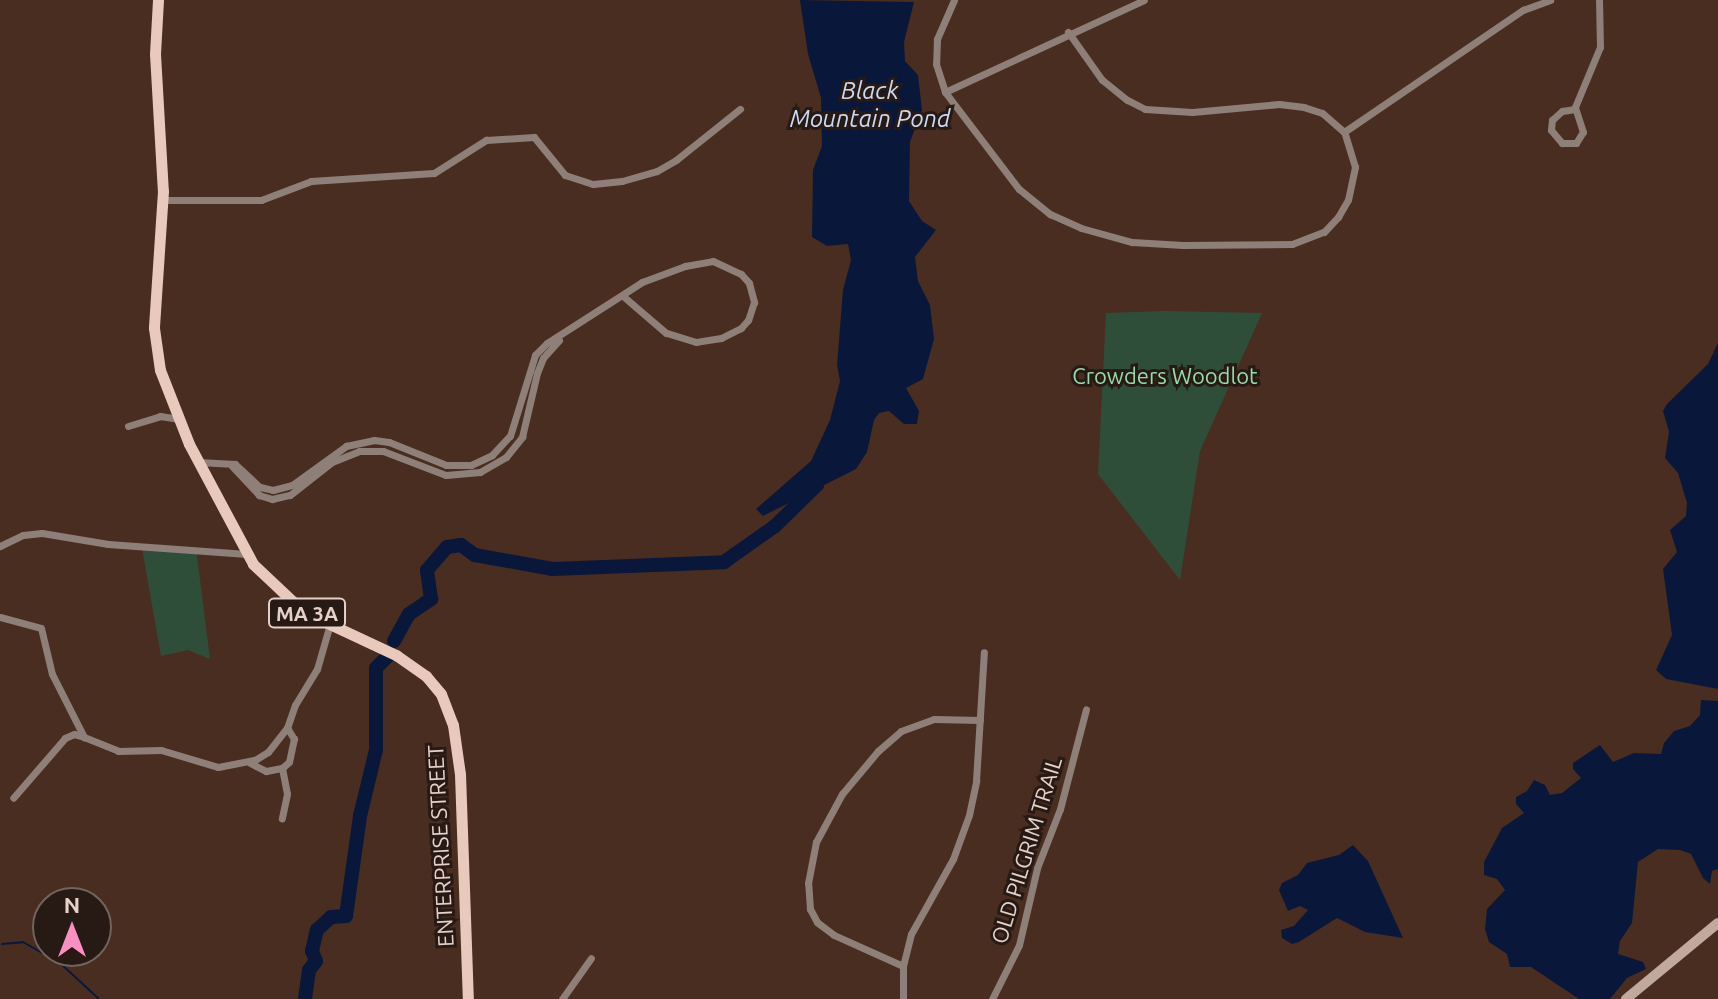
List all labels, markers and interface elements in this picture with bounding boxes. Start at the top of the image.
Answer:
water label: Black Mountain Pond [790,77,950,133]
park label: Crowders Woodlot [1072,363,1258,389]
road number: MA 3A [267,597,347,629]
street label: ENTERPRISE STREET [422,744,458,948]
street label: OLD PILGRIM TRAIL [985,753,1067,947]
north arrow [32,887,112,967]
text: N [64,892,80,917]

